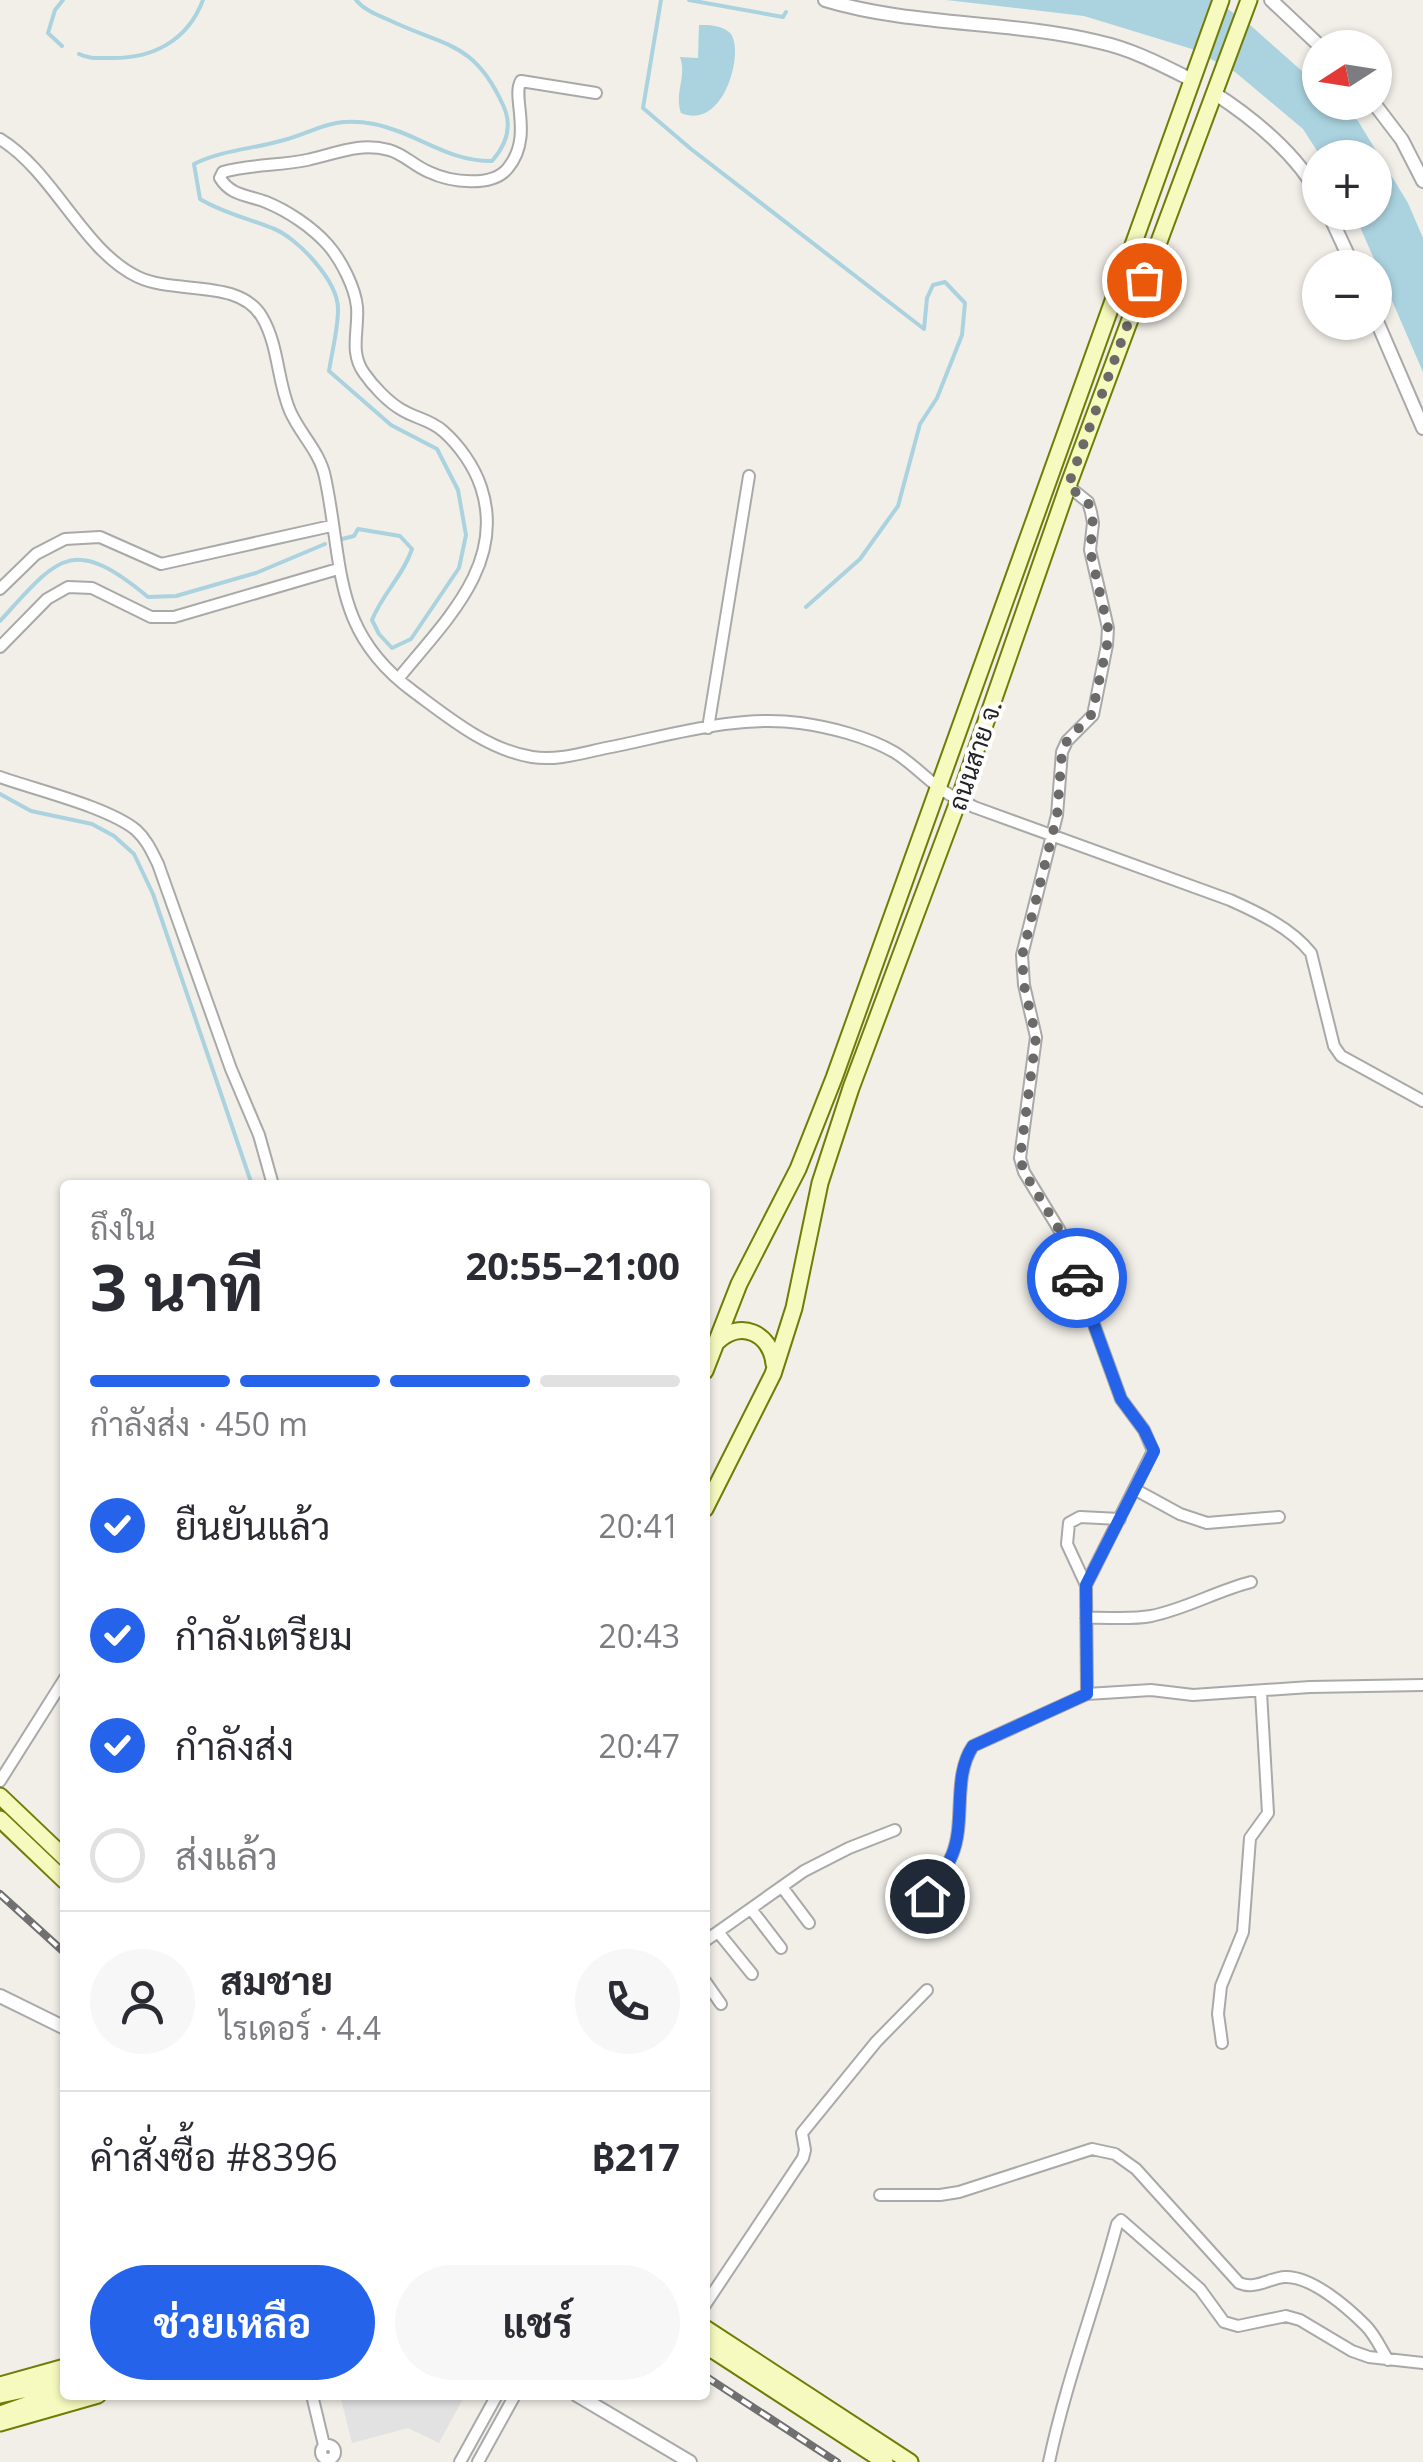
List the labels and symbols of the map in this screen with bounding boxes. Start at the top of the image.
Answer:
north arrow [1302,30,1392,120]
pin [1102,238,1187,323]
street label: ถนนสาย จ. [939,695,1009,815]
courier [1027,1228,1127,1328]
pin [885,1854,970,1939]

